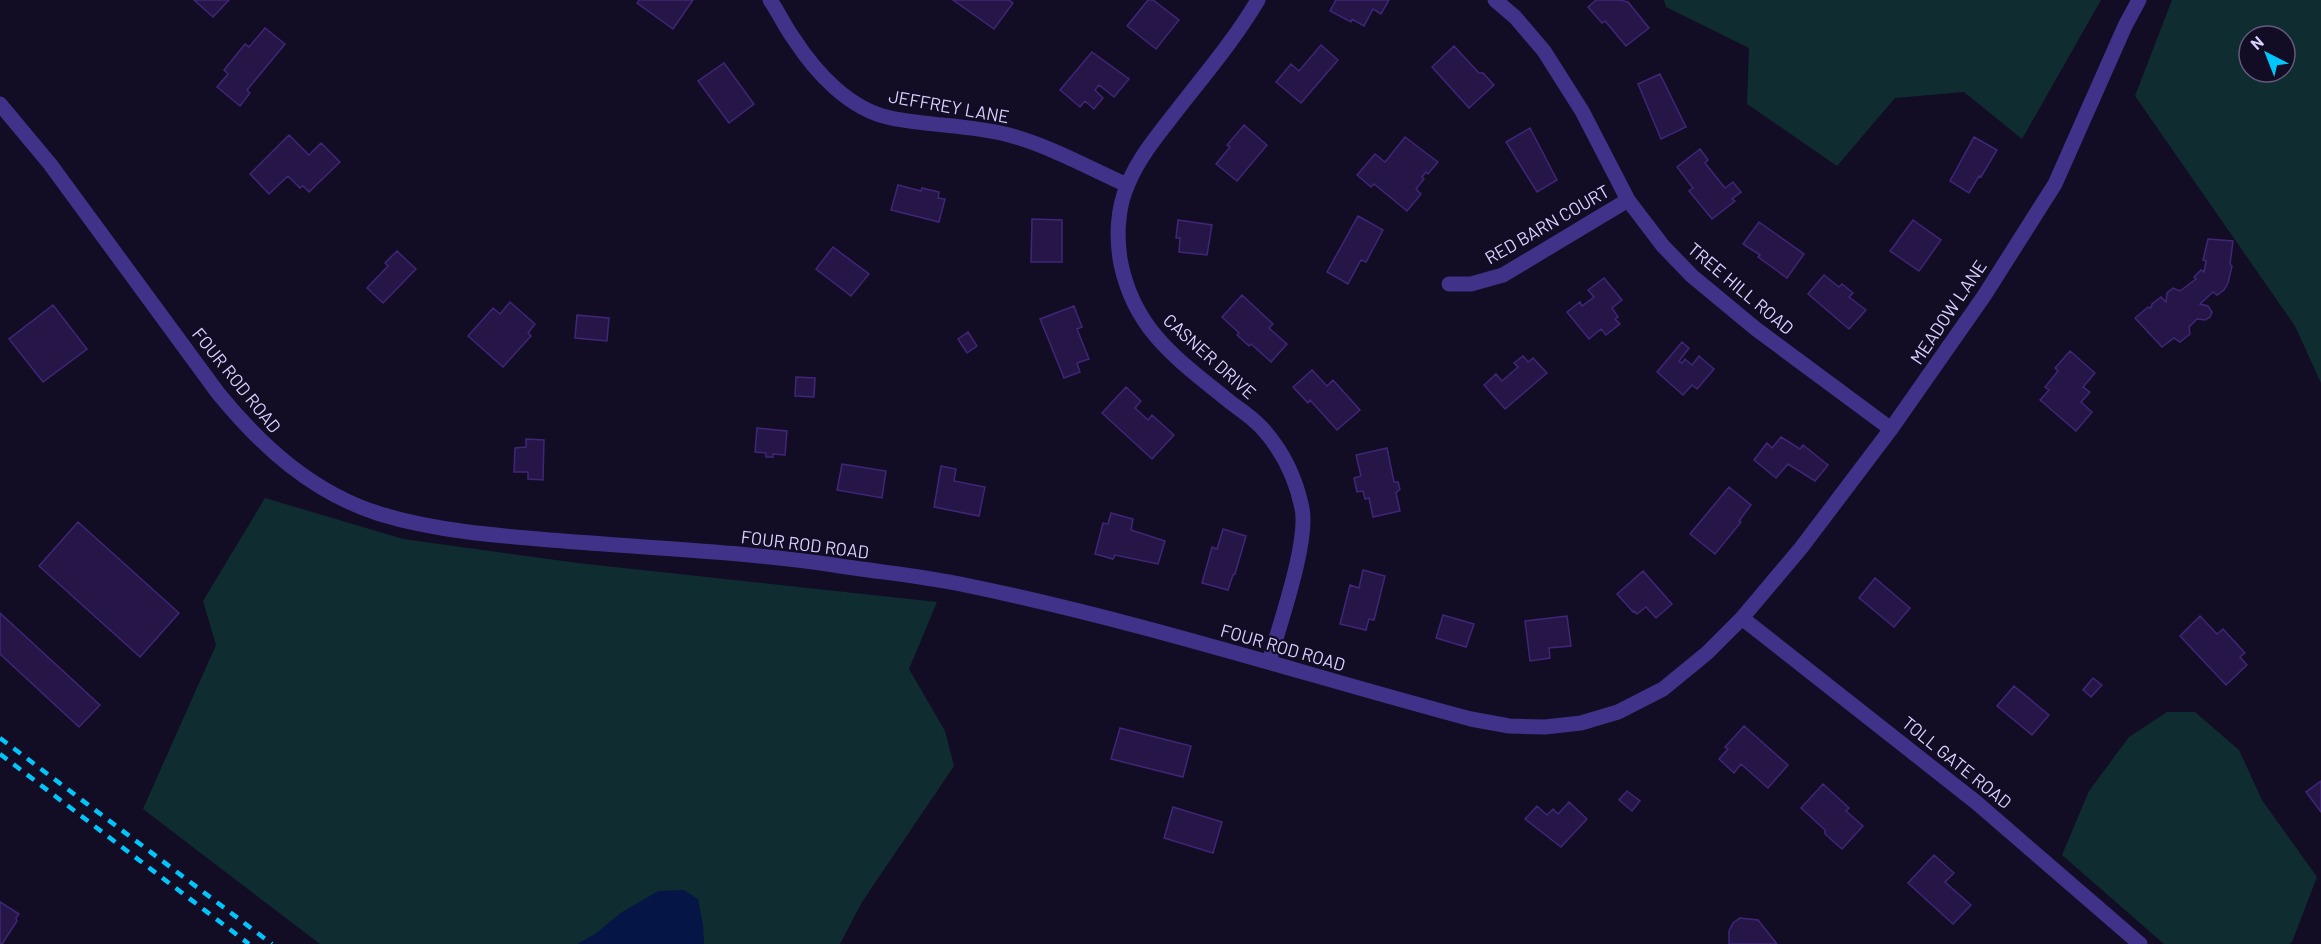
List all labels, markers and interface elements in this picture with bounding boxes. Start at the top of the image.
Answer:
north arrow [2237,24,2297,84]
text: N [2246,32,2267,53]
street label: JEFFREY LANE [887,85,1011,127]
street label: RED BARN COURT [1481,179,1613,269]
street label: TREE HILL ROAD [1684,237,1798,339]
street label: MEADOW LANE [1905,256,1991,368]
street label: CASNER DRIVE [1159,309,1261,403]
street label: FOUR ROD ROAD [188,323,286,437]
street label: FOUR ROD ROAD [740,525,870,563]
street label: FOUR ROD ROAD [1218,619,1348,675]
street label: TOLL GATE ROAD [1898,711,2016,813]

